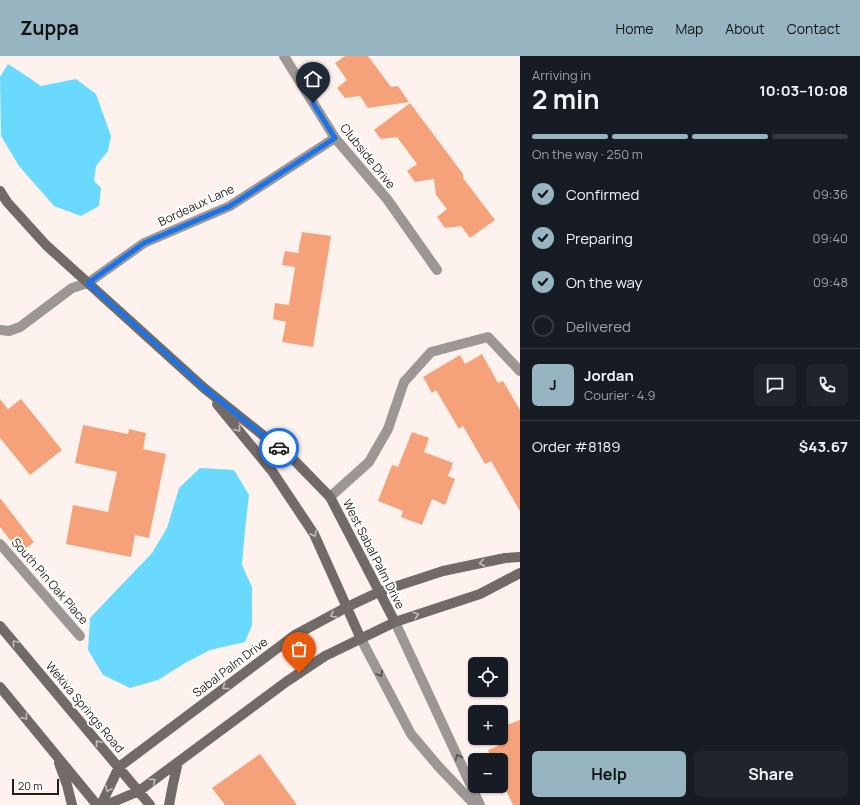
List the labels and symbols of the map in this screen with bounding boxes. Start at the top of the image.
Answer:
pin [296,62,330,103]
street label: Clubside Drive [336,120,400,192]
street label: Bordeaux Lane [155,180,237,230]
one-way arrow [233,425,240,432]
courier [259,428,299,468]
street label: West Sabal Palm Drive [339,496,409,612]
one-way arrow [309,530,317,537]
street label: South Pin Oak Place [8,534,92,628]
one-way arrow [478,558,485,566]
one-way arrow [330,610,337,617]
one-way arrow [412,611,419,620]
pin [282,632,316,673]
street label: Sabal Palm Drive [189,633,271,701]
one-way arrow [12,641,19,648]
street label: Wekiva Springs Road [42,658,128,756]
one-way arrow [375,670,382,677]
one-way arrow [223,682,230,689]
one-way arrow [20,712,27,720]
one-way arrow [96,740,103,747]
one-way arrow [455,754,463,761]
scale bar [12,777,59,796]
one-way arrow [149,778,156,785]
one-way arrow [105,785,113,793]

